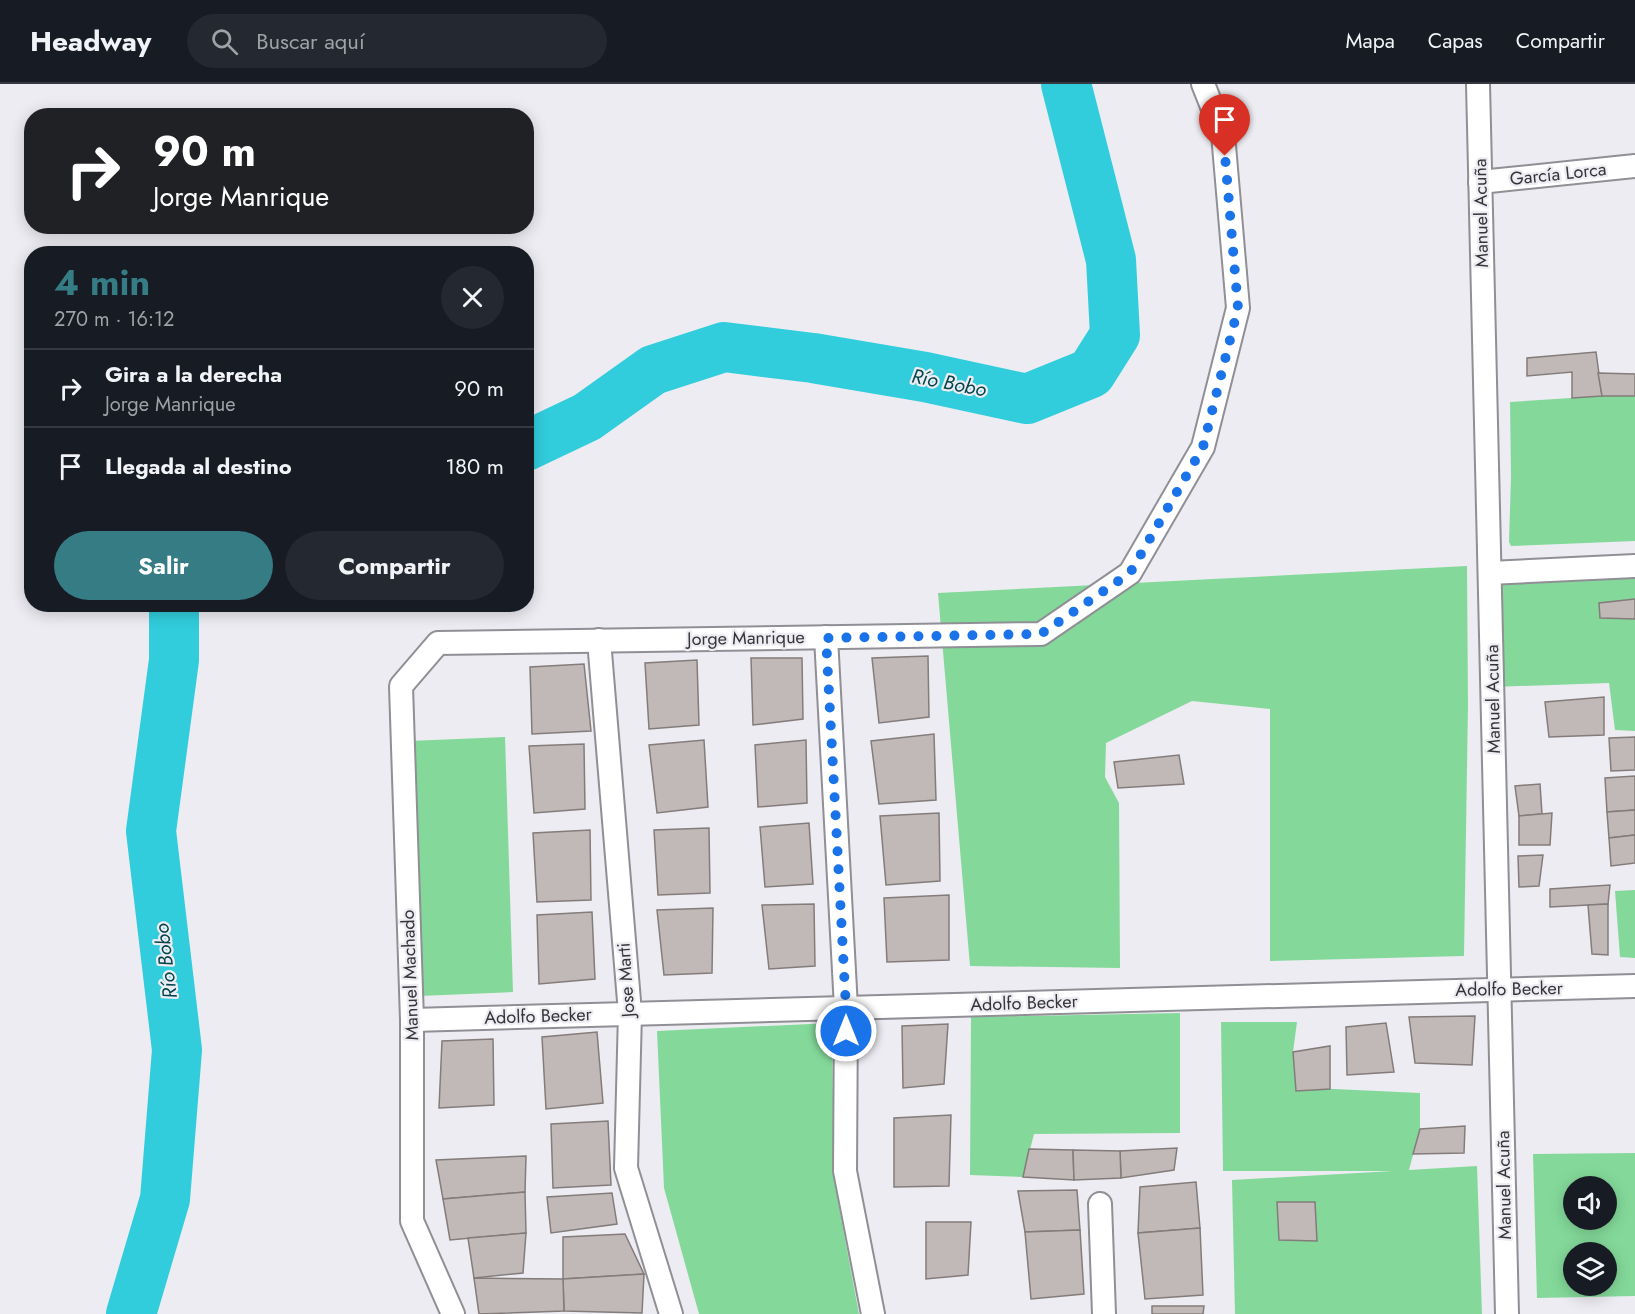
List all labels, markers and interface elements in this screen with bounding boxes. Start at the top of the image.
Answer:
search box [187,14,607,68]
text: Headway [30,21,151,62]
icon: search [208,25,241,58]
text: Buscar aquí [256,25,365,57]
text: Mapa [1346,26,1395,56]
text: Capas [1428,26,1483,56]
text: Compartir [1516,26,1605,56]
pin [1199,94,1250,156]
icon: arrive [1208,103,1241,136]
text: 90 m [153,121,256,182]
icon: right [54,132,132,210]
street label: García Lorca [1508,156,1608,192]
street label: Manuel Acuña [1467,158,1495,268]
text: Jorge Manrique [153,177,329,216]
text: 4 min [54,256,150,308]
button: close [441,266,504,329]
text: 270 m · 16:12 [54,305,174,334]
text: Gira a la derecha [105,358,282,390]
water label: Río Bobo [909,362,989,405]
icon: right [54,372,87,405]
text: 90 m [454,372,504,404]
text: Jorge Manrique [105,390,236,419]
icon: arrive [54,450,87,483]
text: Llegada al destino [105,450,292,482]
text: 180 m [445,450,504,482]
button: Salir [54,531,273,600]
button: Compartir [285,531,504,600]
street label: Jorge Manrique [685,624,805,652]
street label: Manuel Acuña [1479,644,1507,754]
street label: Manuel Machado [395,909,425,1041]
water label: Río Bobo [147,921,185,1000]
street label: Jose Marti [610,942,642,1020]
street label: Adolfo Becker [1455,975,1564,1003]
street label: Adolfo Becker [970,988,1079,1018]
position arrow [814,999,878,1063]
street label: Adolfo Becker [484,1001,593,1031]
street label: Manuel Acuña [1490,1130,1518,1240]
map controls [1563,1176,1617,1296]
button: sound [1563,1176,1617,1230]
button: layers [1563,1242,1617,1296]

